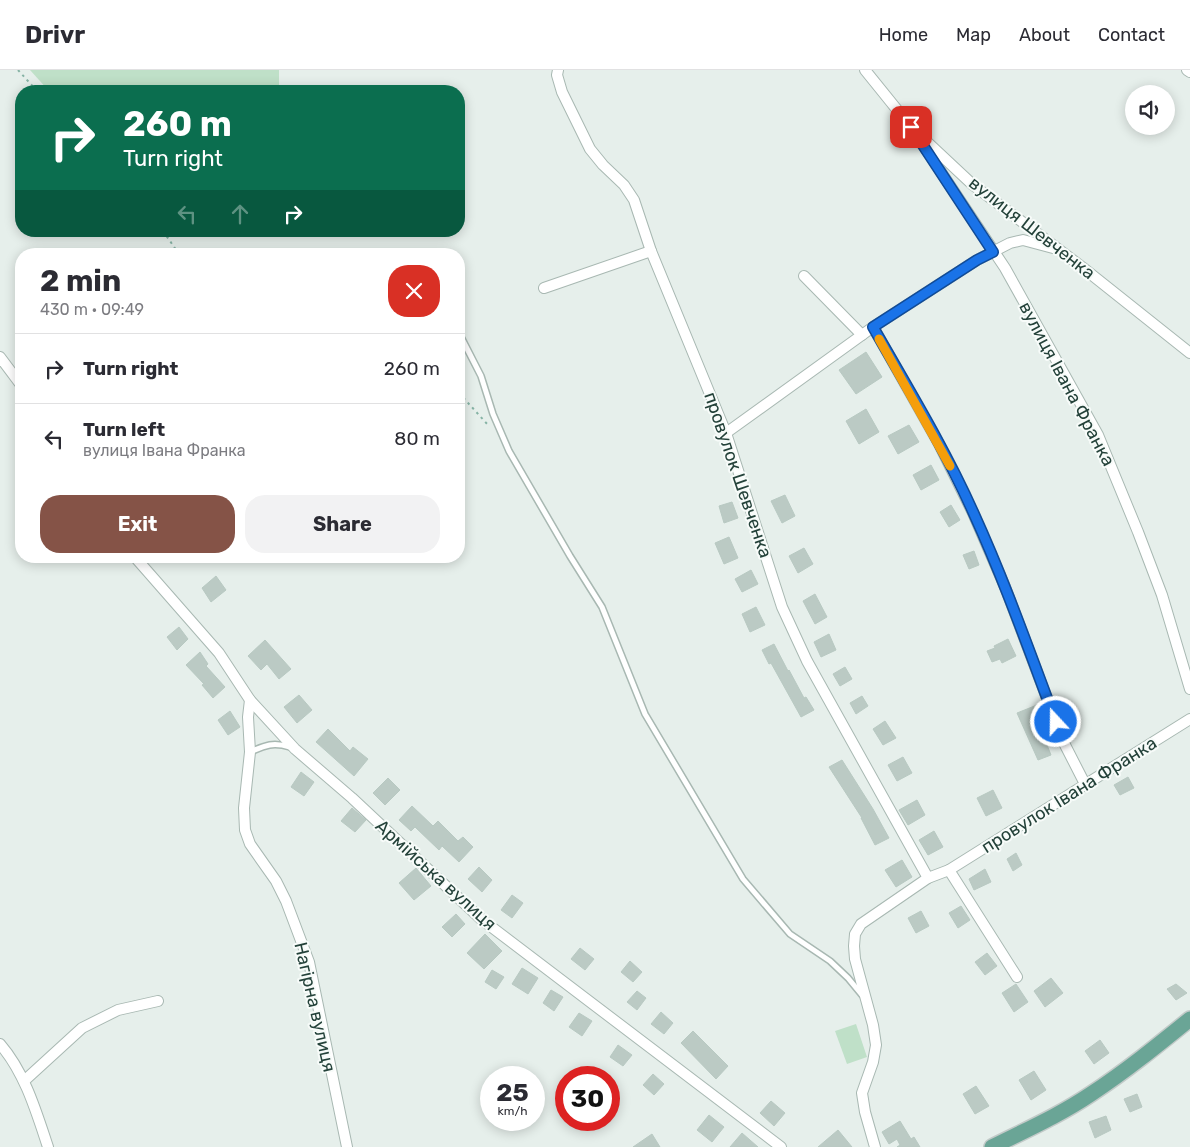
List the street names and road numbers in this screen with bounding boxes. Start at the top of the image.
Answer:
street label: вулиця Шевченка [965,172,1099,284]
street label: вулиця Івана Франка [1014,298,1120,470]
street label: провулок Шевченка [699,389,777,561]
street label: провулок Івана Франка [977,732,1161,858]
street label: Армійська вулиця [371,815,501,935]
street label: Нагірна вулиця [289,940,341,1074]

